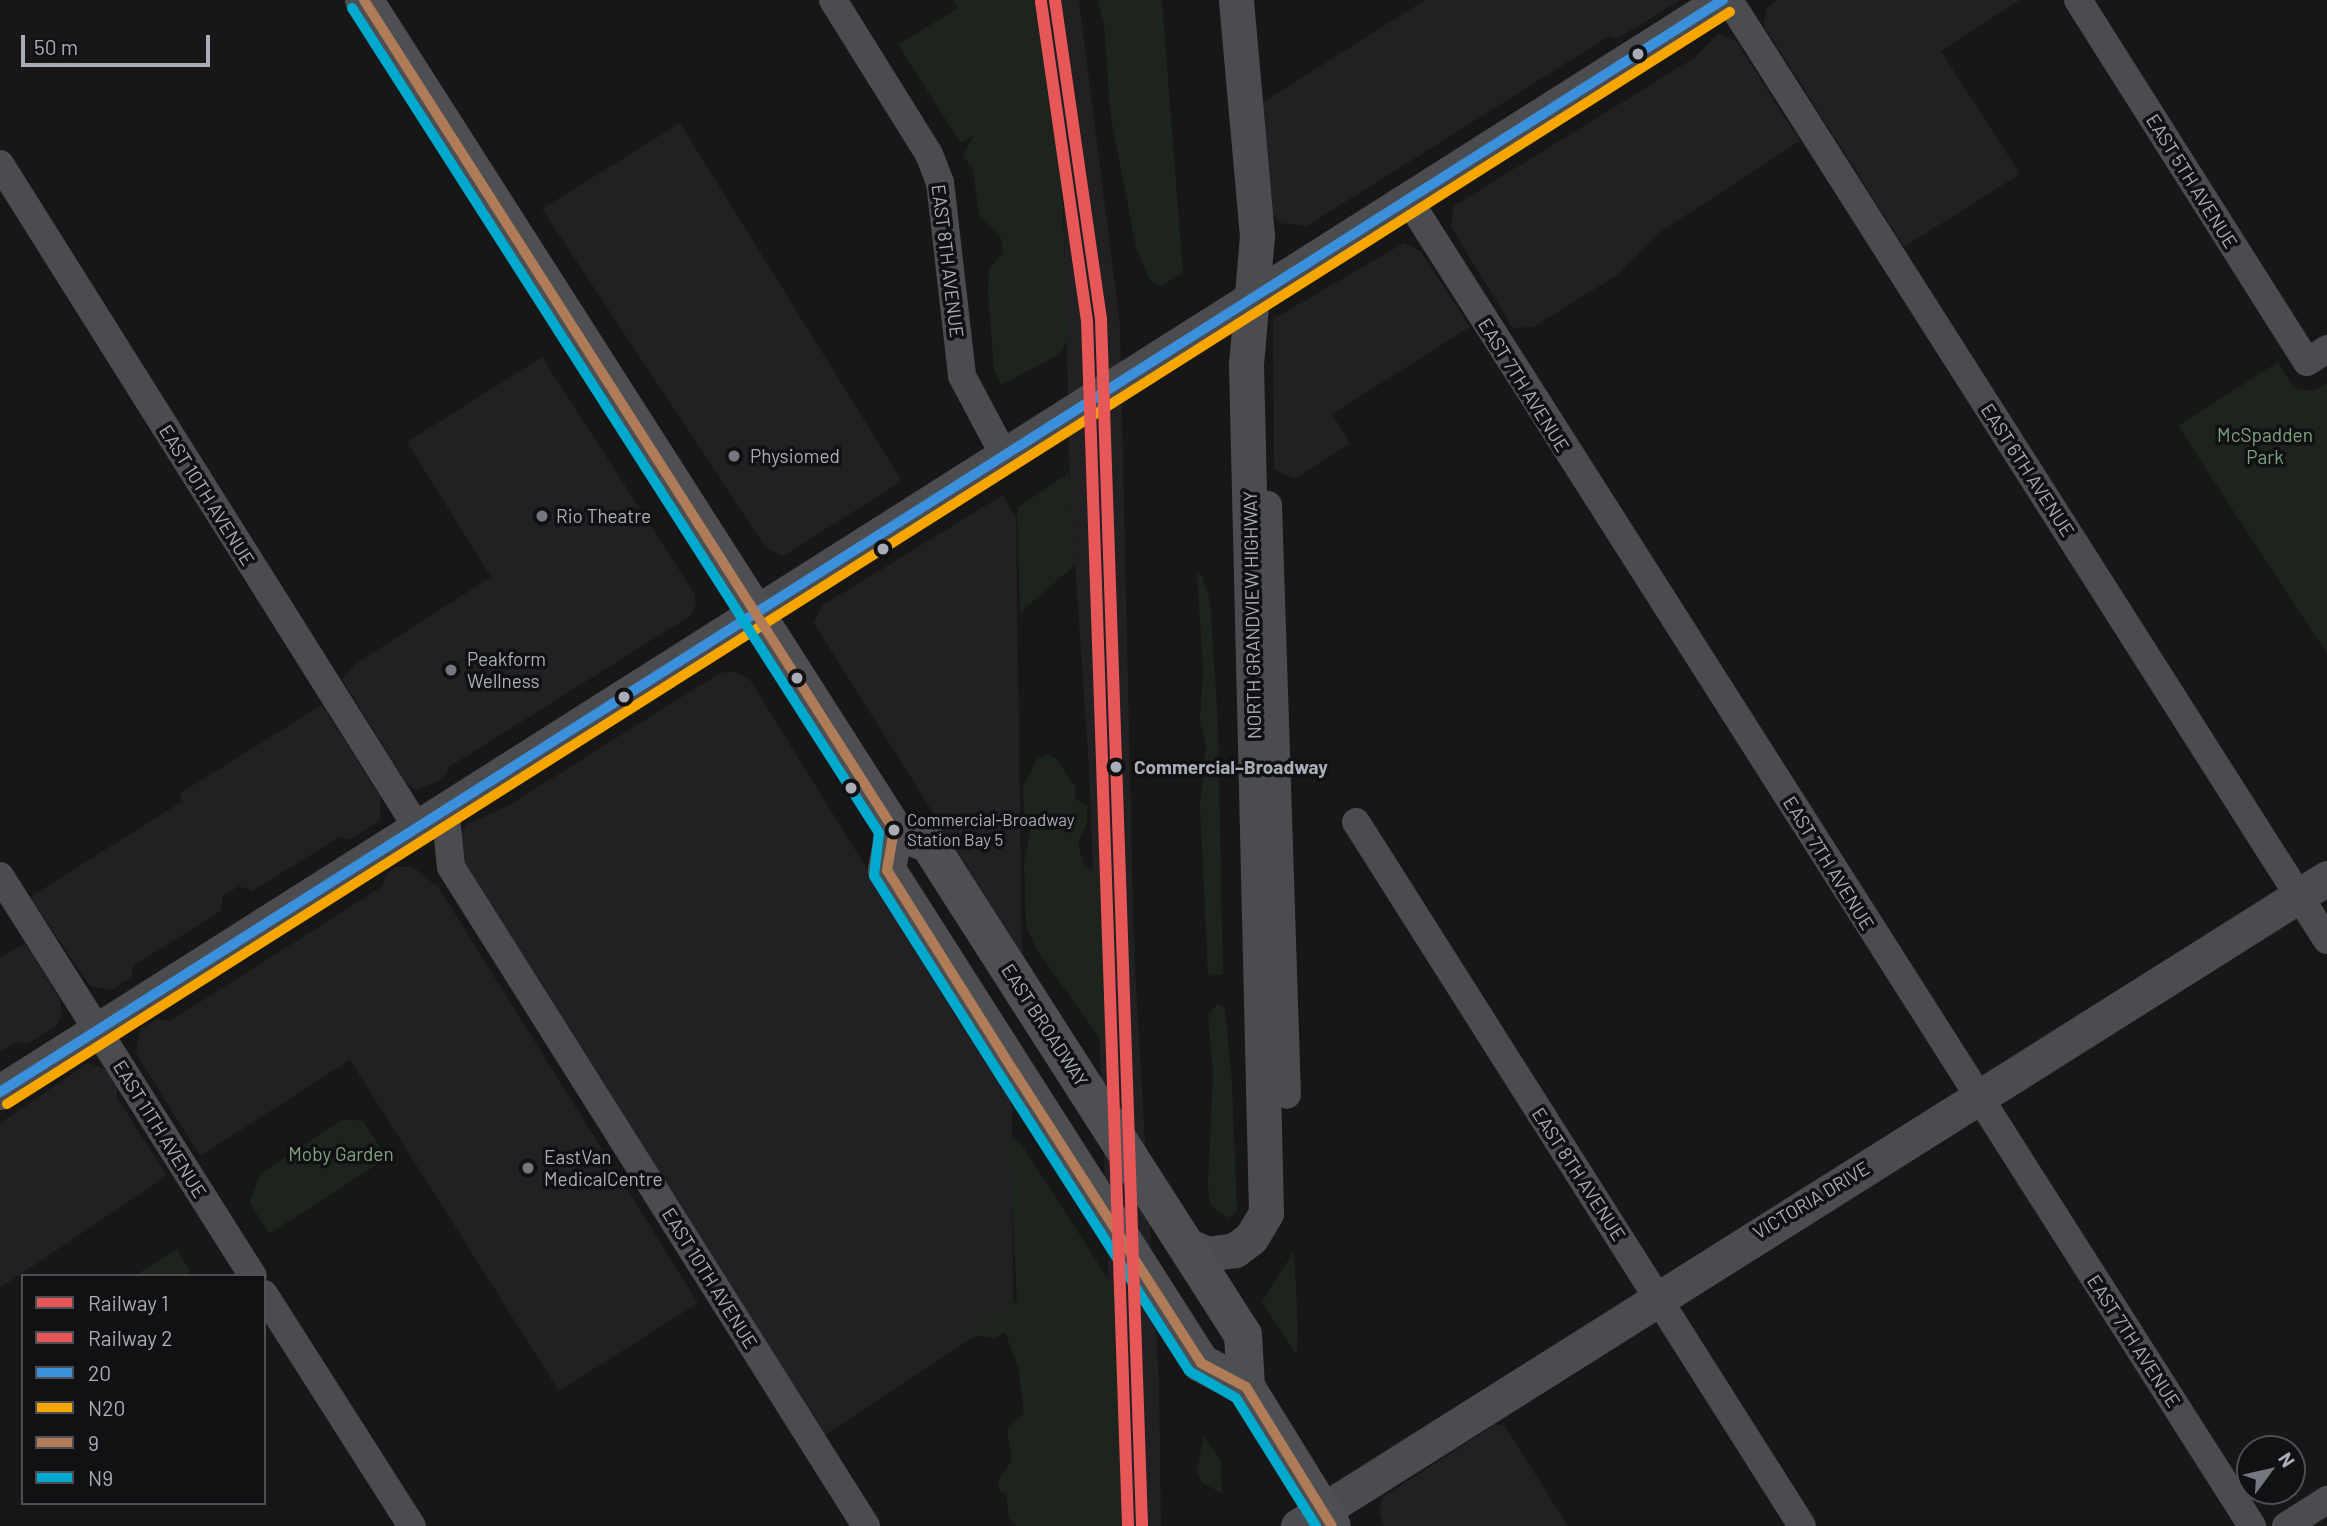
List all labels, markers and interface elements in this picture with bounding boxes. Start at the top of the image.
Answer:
scale bar [24,21,214,65]
text: 50 m [34,34,78,59]
unlabelled marker [1631,47,1645,61]
street label: EAST 5TH AVENUE [2141,110,2243,252]
street label: EAST 8TH AVENUE [927,183,969,339]
street label: EAST 7TH AVENUE [1474,314,1574,456]
street label: EAST 6TH AVENUE [1976,399,2080,541]
street label: EAST 10TH AVENUE [154,420,260,570]
park label: McSpadden Park [2217,424,2313,468]
place label: Physiomed [750,445,840,467]
marker: Physiomed [724,446,744,466]
street label: NORTH GRANDVIEW HIGHWAY [1238,491,1266,739]
place label: Rio Theatre [556,505,651,527]
marker: Rio Theatre [534,508,550,524]
unlabelled marker [876,542,890,556]
place label: Peakform Wellness [467,648,546,692]
marker: Peakform Wellness [441,660,461,680]
unlabelled marker [790,671,804,685]
unlabelled marker [617,690,631,704]
marker: Commercial–Broadway [1104,755,1128,779]
place label: Commercial–Broadway [1134,756,1328,778]
unlabelled marker [844,781,858,795]
street label: EAST 7TH AVENUE [1779,792,1879,934]
place label: Commercial-Broadway Station Bay 5 [907,810,1075,850]
marker: Commercial-Broadway Station Bay 5 [887,823,901,837]
street label: EAST BROADWAY [997,959,1093,1091]
street label: EAST 11TH AVENUE [109,1056,211,1202]
street label: EAST 8TH AVENUE [1527,1103,1631,1245]
park label: Moby Garden [288,1143,394,1165]
place label: EastVan MedicalCentre [544,1146,663,1190]
street label: VICTORIA DRIVE [1749,1156,1873,1244]
marker: EastVan MedicalCentre [518,1158,538,1178]
street label: EAST 10TH AVENUE [657,1203,763,1353]
street label: EAST 7TH AVENUE [2083,1270,2185,1412]
legend [21,1274,266,1505]
text: Railway 1 [88,1290,169,1315]
text: Railway 2 [88,1325,172,1350]
text: 20 [88,1360,111,1385]
text: N20 [88,1395,125,1420]
text: 9 [88,1430,99,1455]
north arrow [2236,1435,2306,1505]
text: N [2274,1448,2300,1471]
text: N9 [88,1465,113,1490]

